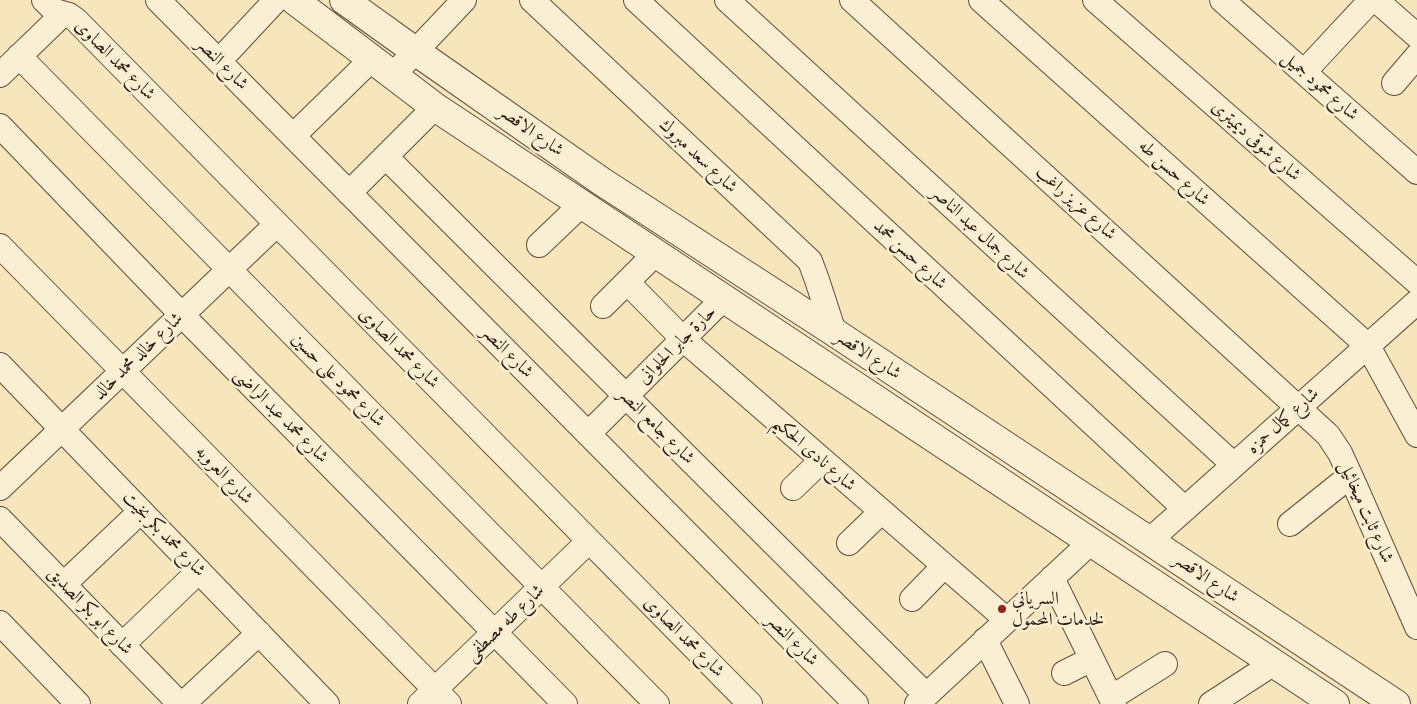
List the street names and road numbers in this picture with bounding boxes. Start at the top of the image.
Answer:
street label: شارع محمد الصاوى [70,15,160,105]
street label: شارع النصر [191,33,253,95]
street label: شارع محمود جميل [1277,47,1363,125]
street label: شارع شوقى ديميترى [1207,96,1305,186]
street label: شارع الاقصر [494,101,568,161]
street label: شارع سعد مبروك [654,114,742,198]
street label: شارع حسن طه [1134,135,1214,211]
street label: شارع عزيز راغب [1031,161,1121,245]
street label: شارع جمال عبد الناصر [926,182,1034,284]
street label: شارع حسن محمد [869,215,951,295]
street label: حارة جابر الحلوانى [633,301,721,389]
street label: شارع محمد الصاوى [354,303,444,393]
street label: شارع خالد محمد خالد [89,308,187,404]
street label: شارع النصر [476,321,538,383]
street label: شارع الاقصر [831,326,905,384]
street label: شارع محمود على حسين [286,328,390,432]
street label: شارع محمد عبد الراضى [229,364,333,468]
street label: شارع جامع النصر [613,383,699,469]
street label: شارع كمال حمزه [1242,383,1324,459]
street label: شارع نادى الحكيم [768,412,860,496]
street label: شارع العروبه [191,441,257,509]
street label: شارع ثابت ميخائيل [1334,458,1398,566]
street label: شارع محمد بكر بخيت [118,487,210,581]
street label: شارع الاقصر [1169,548,1243,608]
street label: شارع ابو بكر الصديق [43,563,137,659]
street label: شارع طه مصطفى [461,580,549,666]
street label: شارع محمد الصاوى [639,592,729,682]
street label: شارع النصر [761,609,823,671]

